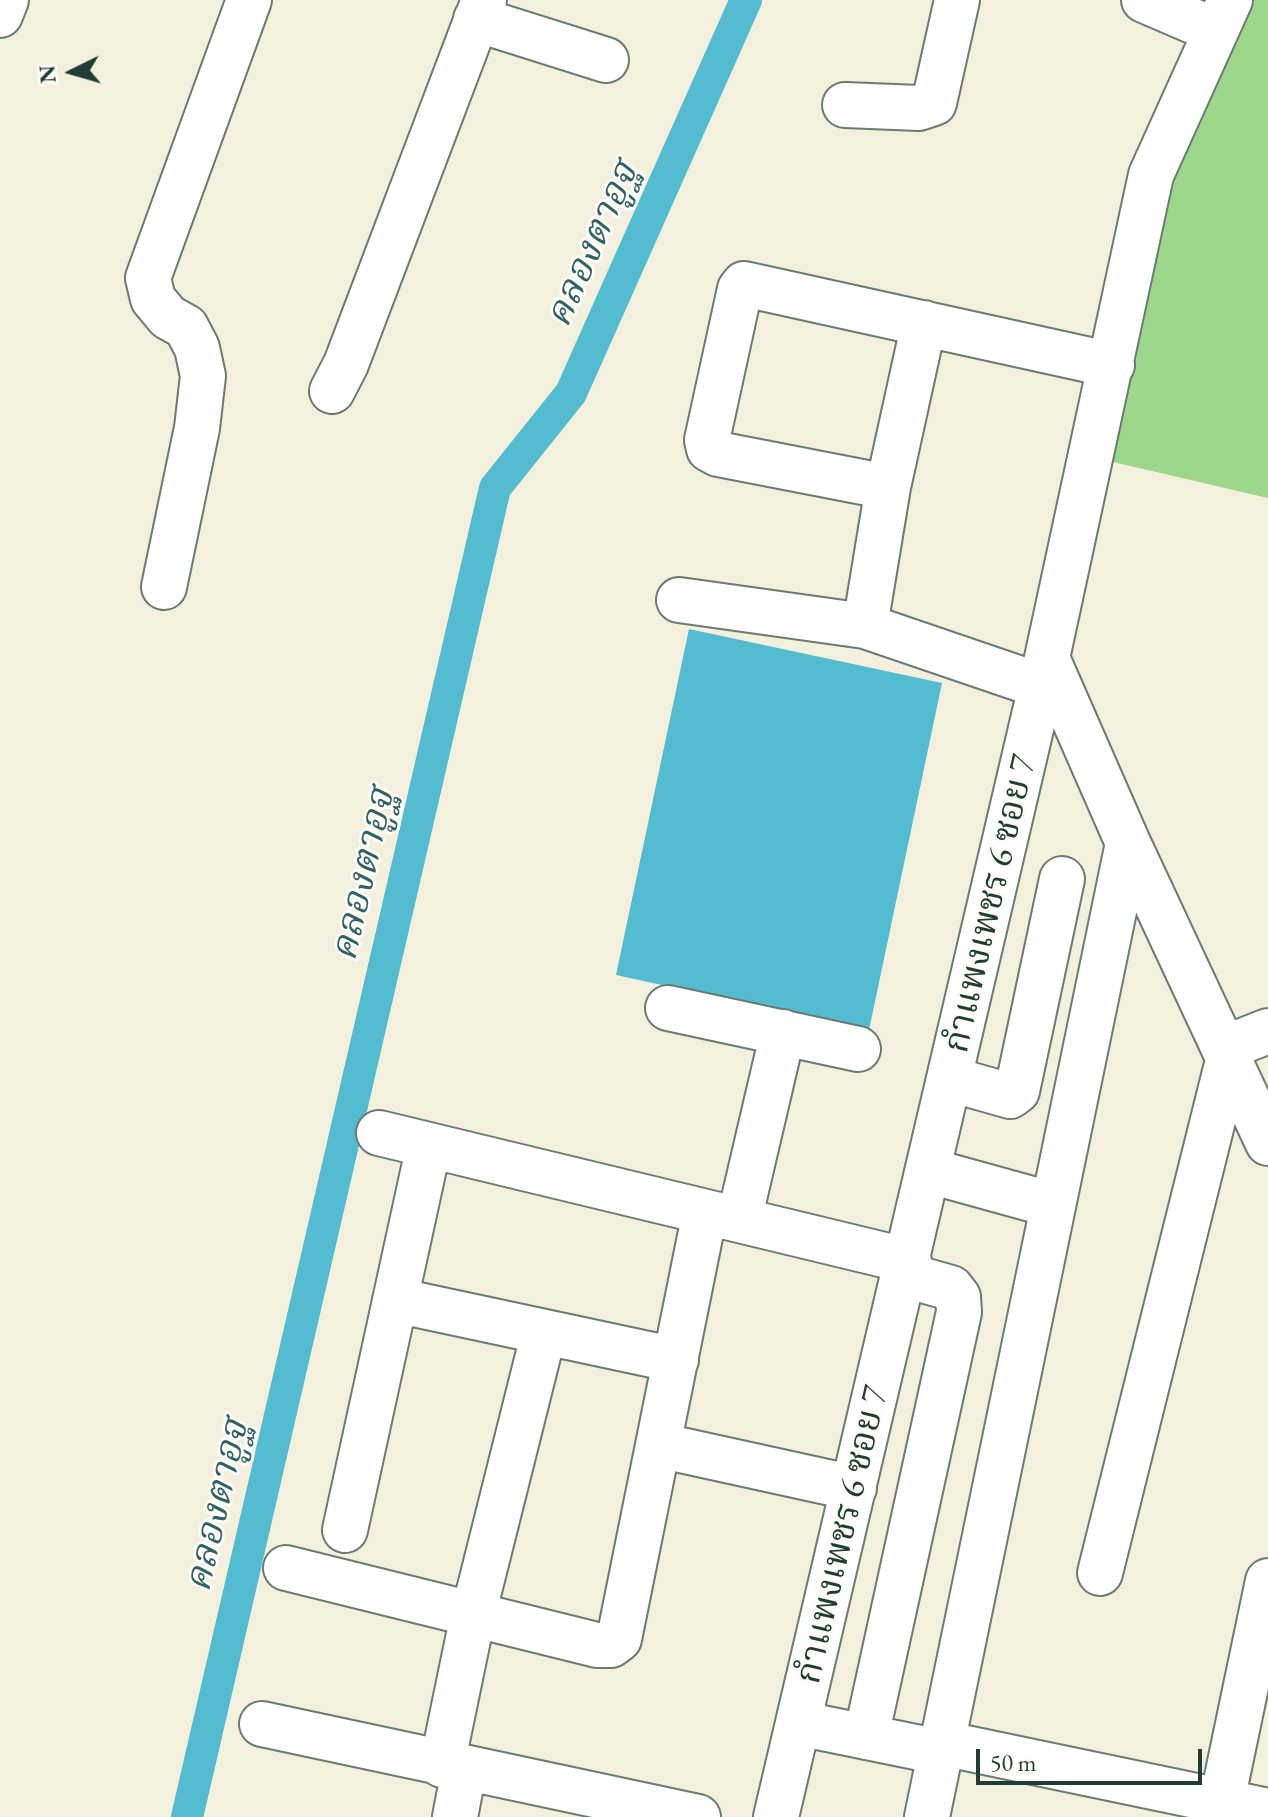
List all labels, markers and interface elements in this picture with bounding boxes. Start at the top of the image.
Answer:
north arrow [32,32,112,112]
text: N [32,64,63,84]
water label: คลองตาอูฐ [537,156,649,334]
street label: กำแพงเพชร 6 ซอย 7 [936,751,1046,1057]
water label: คลองตาอูฐ [322,785,406,965]
street label: กำแพงเพชร 6 ซอย 7 [788,1382,898,1688]
water label: คลองตาอูฐ [176,1416,260,1596]
scale bar [980,1733,1206,1783]
text: 50 m [990,1747,1037,1778]

